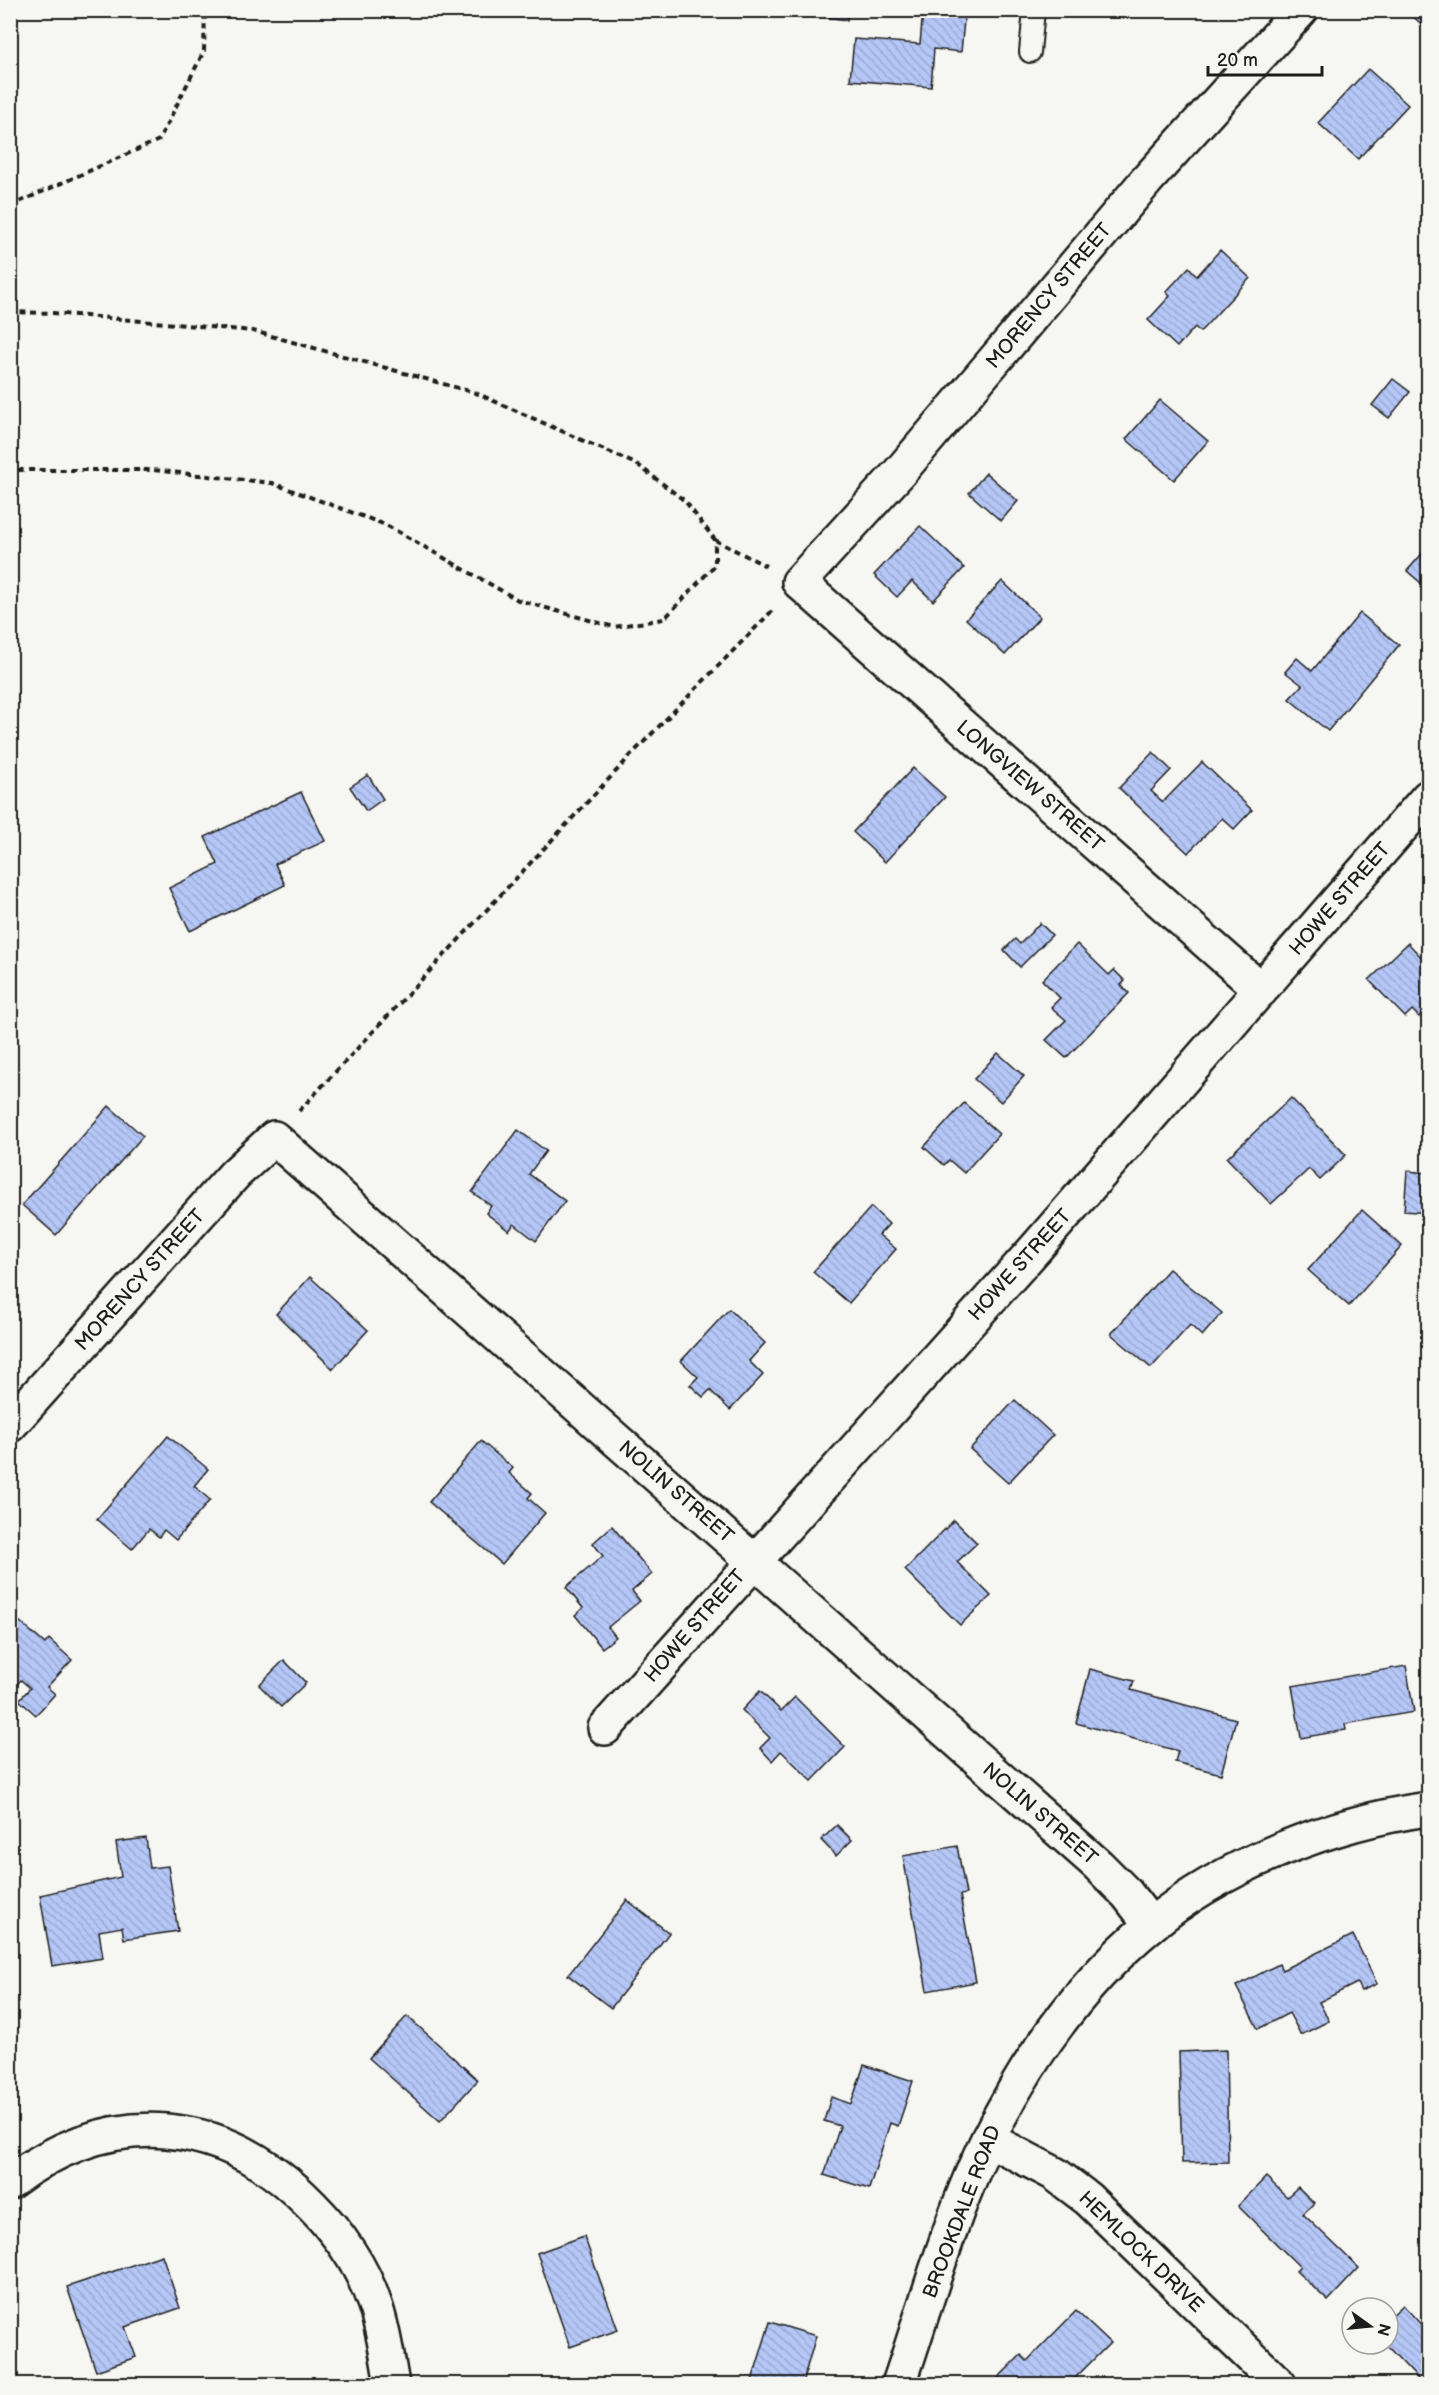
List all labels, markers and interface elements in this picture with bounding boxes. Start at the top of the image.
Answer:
scale bar [1208,39,1322,77]
text: 20 m [1217,50,1258,71]
street label: MORENCY STREET [981,218,1117,374]
street label: LONGVIEW STREET [951,715,1109,857]
street label: HOWE STREET [1284,838,1396,960]
street label: MORENCY STREET [70,1204,210,1356]
street label: HOWE STREET [964,1204,1076,1326]
street label: NOLIN STREET [614,1436,738,1548]
street label: HOWE STREET [639,1565,751,1687]
street label: NOLIN STREET [978,1758,1102,1870]
street label: BROOKDALE ROAD [918,2122,1006,2302]
street label: HEMLOCK DRIVE [1074,2186,1208,2318]
north arrow [1340,2296,1400,2356]
text: N [1372,2321,1394,2338]

